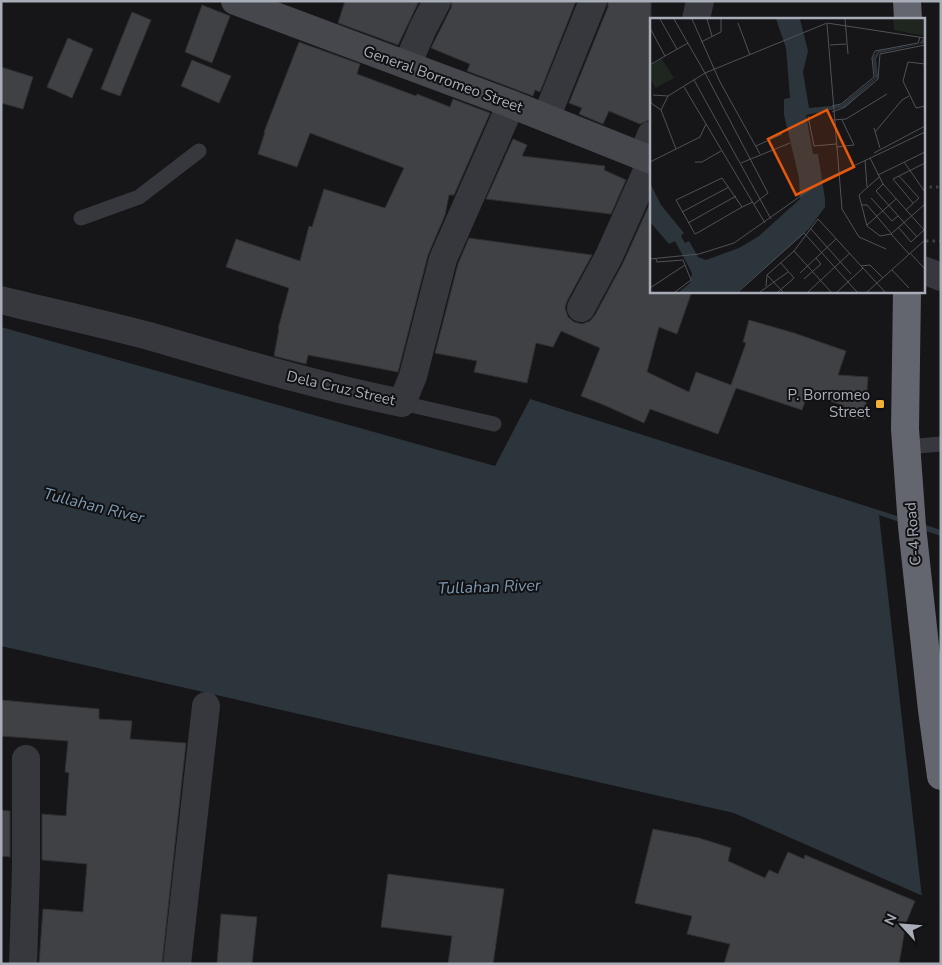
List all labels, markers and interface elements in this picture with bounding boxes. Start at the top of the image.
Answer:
inset map [650,18,924,292]
street label: General Borromeo Street [360,41,526,117]
street label: Dela Cruz Street [285,366,398,410]
place label: P. Borromeo Street [787,385,871,422]
marker: P. Borromeo Street [874,398,886,410]
water label: Tullahan River [41,483,148,529]
street label: C-4 Road [900,501,926,567]
water label: Tullahan River [437,574,542,600]
north arrow [877,900,927,950]
text: N [880,911,902,928]

